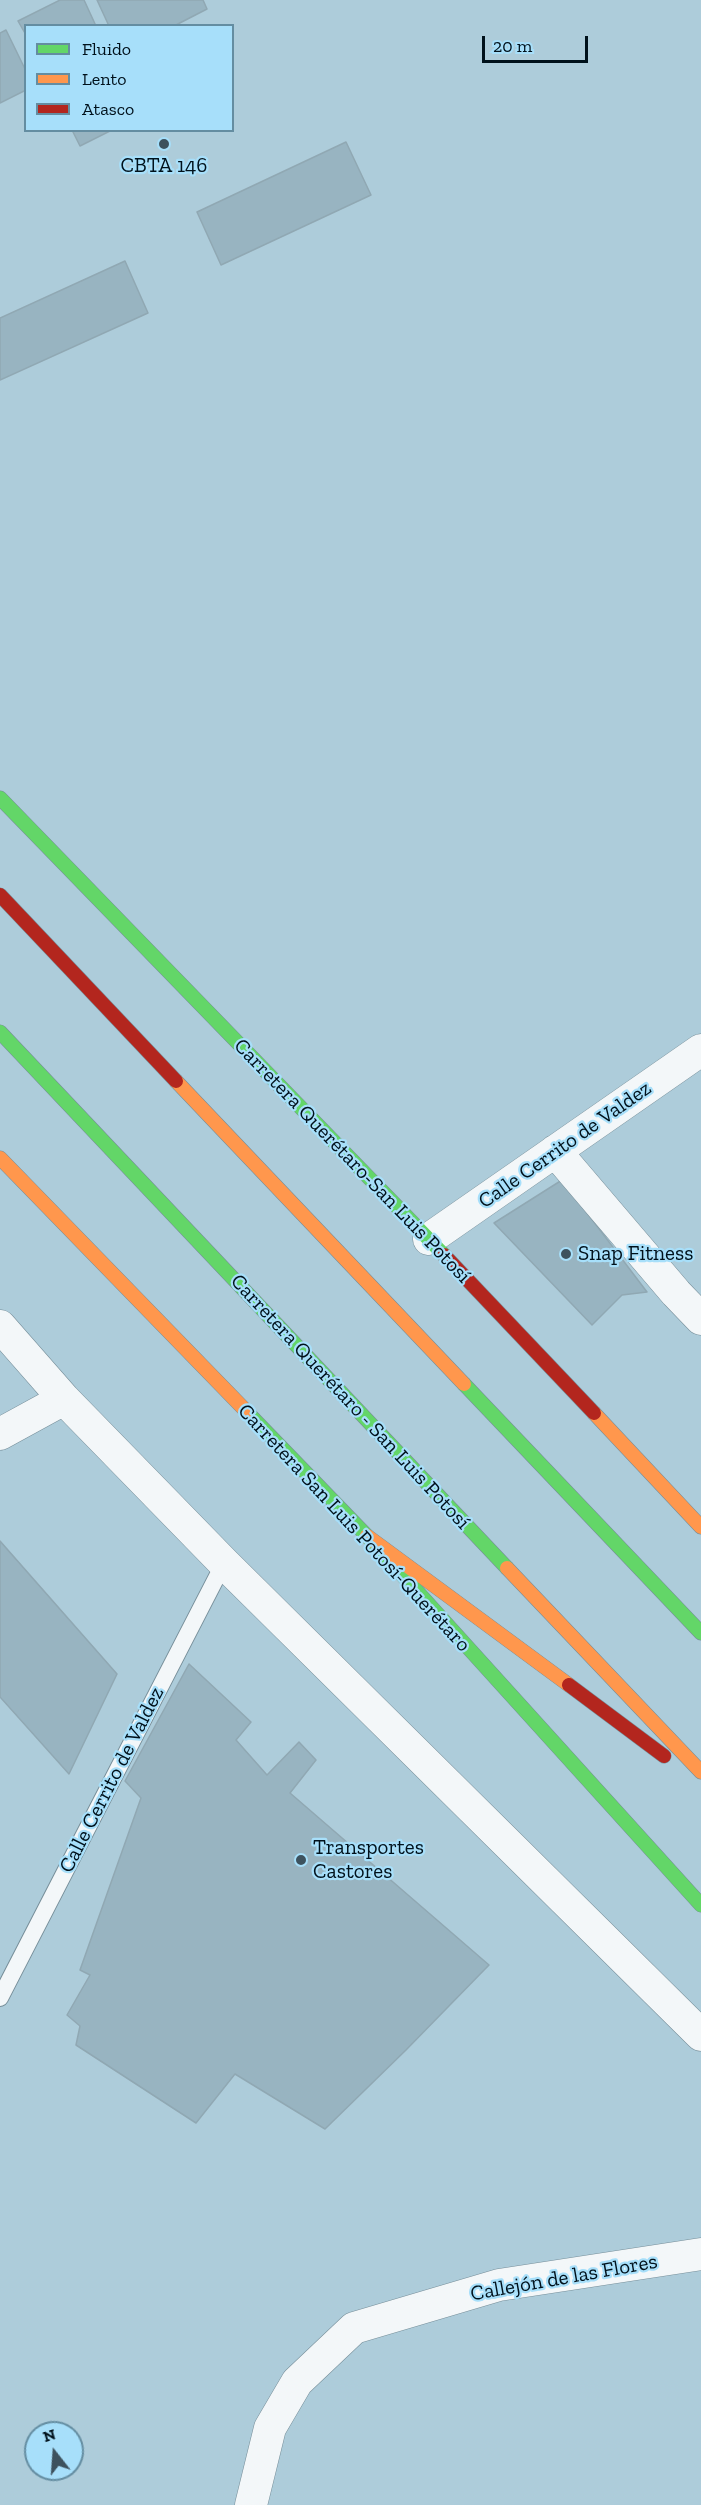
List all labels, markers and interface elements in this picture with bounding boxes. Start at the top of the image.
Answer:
legend [24,24,234,132]
scale bar [485,24,592,62]
text: 20 m [493,35,532,57]
text: Fluido [82,38,131,60]
text: Lento [82,68,127,90]
text: Atasco [82,98,134,120]
marker: CBTA 146 [157,137,171,151]
place label: CBTA 146 [120,153,208,179]
street label: Carretera Querétaro-San Luis Potosí [228,1033,476,1289]
street label: Calle Cerrito de Valdez [474,1076,656,1214]
place label: Snap Fitness [578,1241,693,1267]
marker: Snap Fitness [559,1247,573,1261]
street label: Carretera Querétaro - San Luis Potosí [225,1269,475,1535]
street label: Carretera San Luis Potosí-Querétaro [232,1399,476,1657]
street label: Calle Cerrito de Valdez [54,1683,170,1877]
place label: Transportes Castores [313,1835,424,1885]
marker: Transportes Castores [294,1853,308,1867]
street label: Callejón de las Flores [469,2249,659,2307]
north arrow [24,2421,84,2481]
text: N [41,2424,58,2446]

